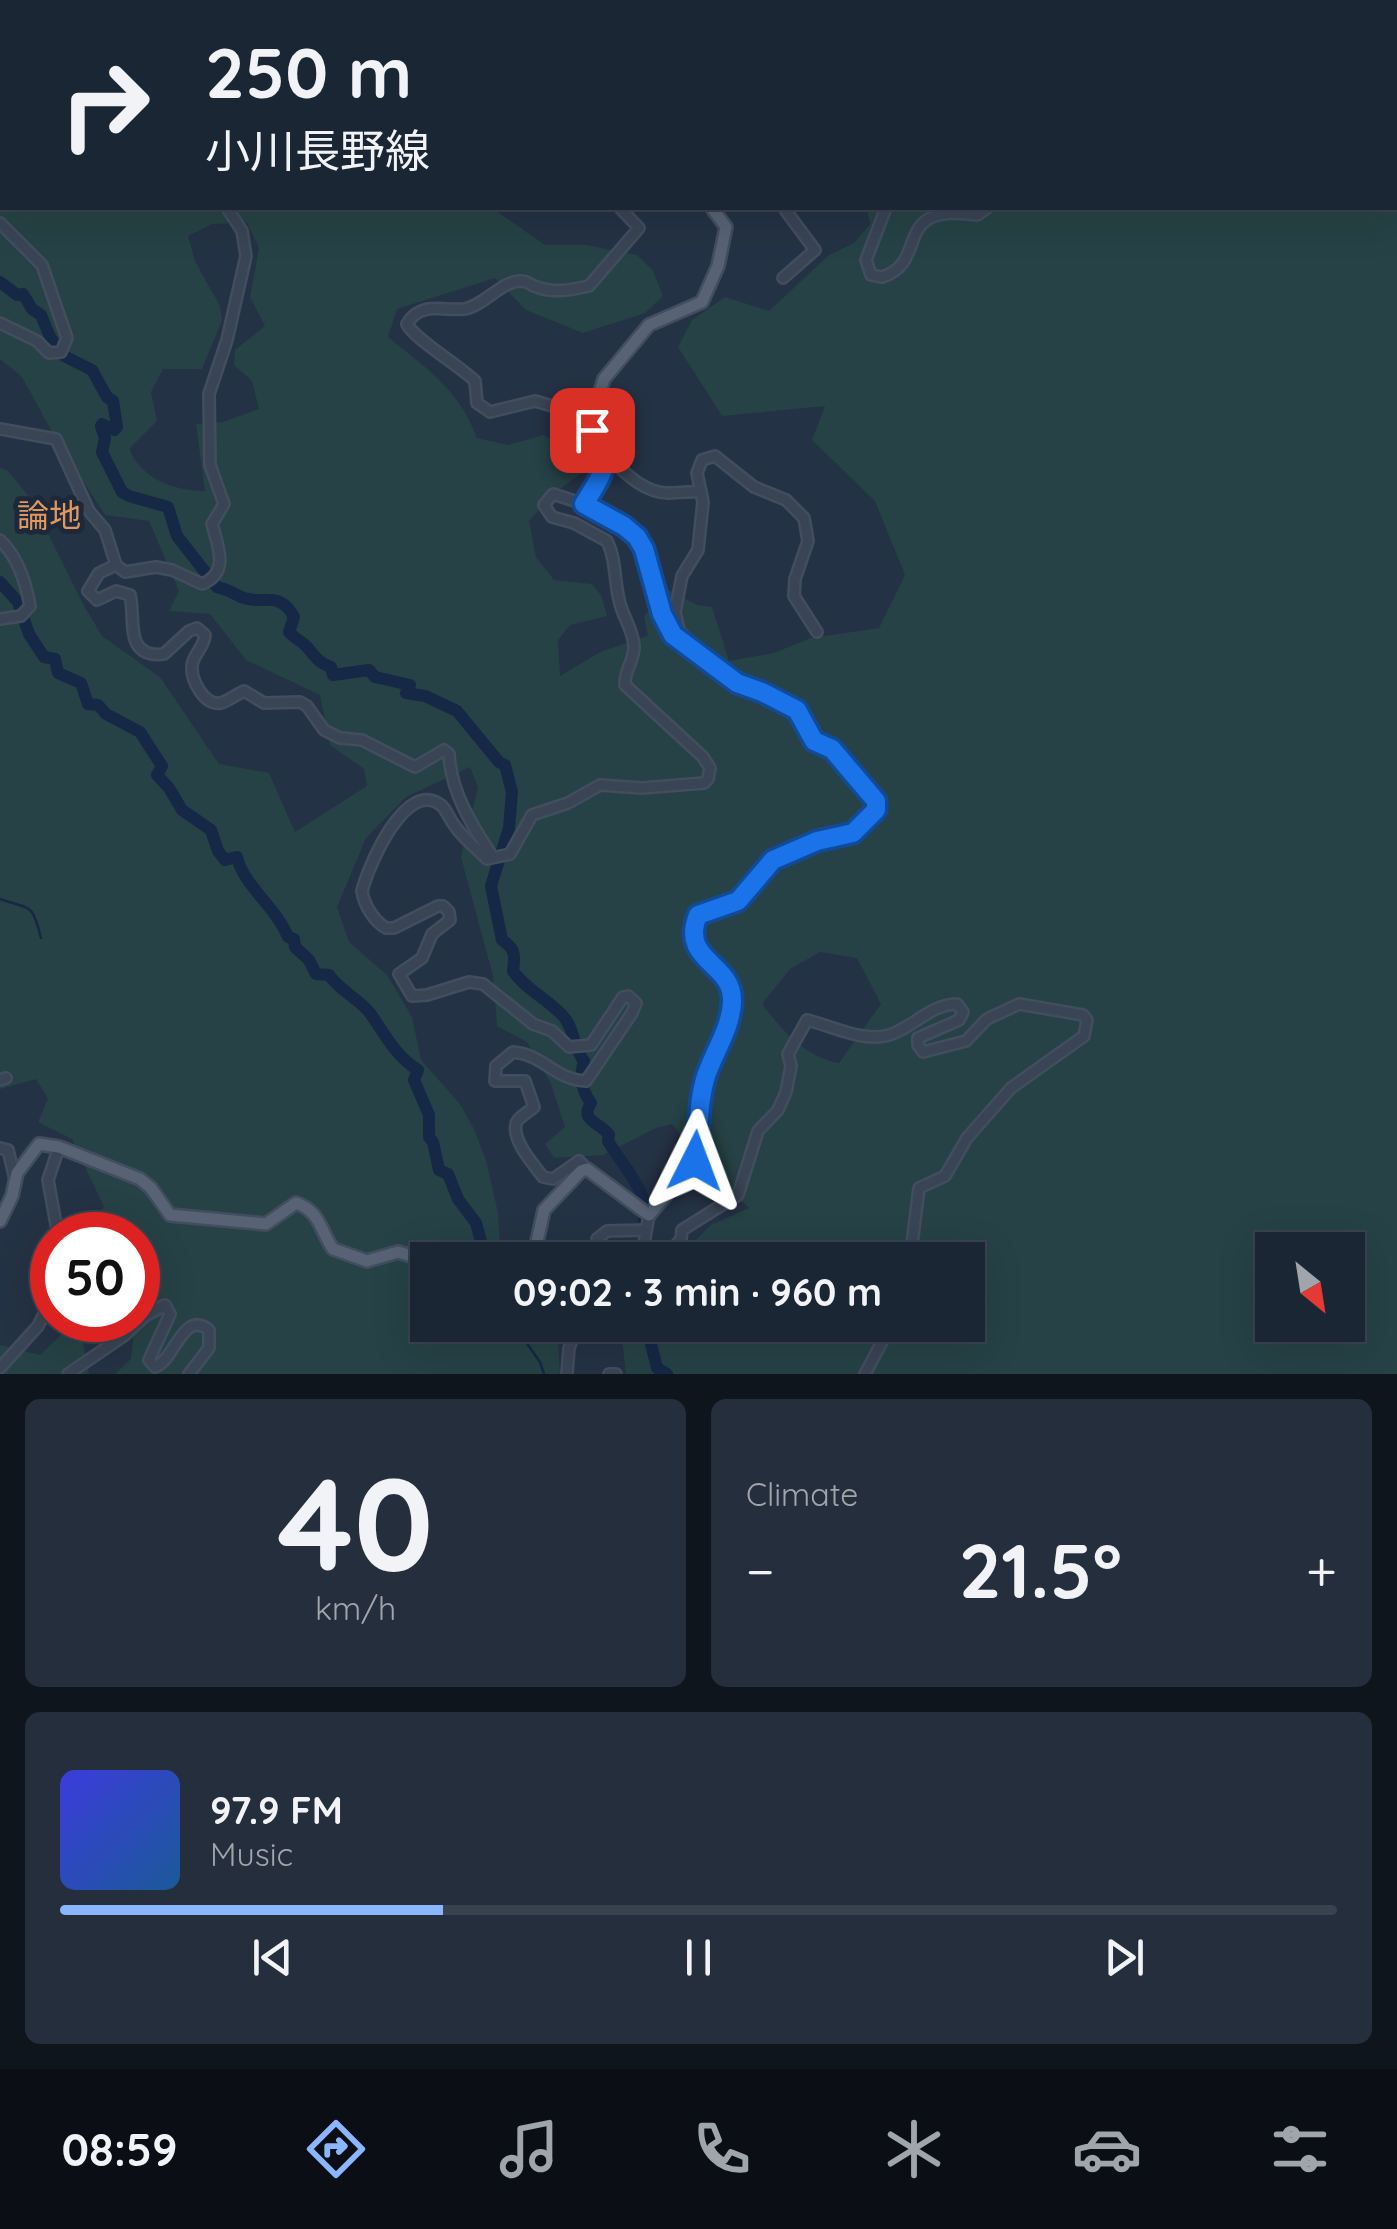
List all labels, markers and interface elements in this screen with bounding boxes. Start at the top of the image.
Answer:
text: 250 m [205,28,412,116]
icon: right [40,40,170,170]
text: 小川長野線 [205,122,430,178]
pin [550,388,635,473]
icon: arrive [565,403,620,458]
district label: 論地 [17,495,81,535]
position arrow [643,1109,747,1213]
speed limit sign: 50 [30,1212,160,1342]
north arrow [1255,1232,1365,1342]
map controls [1255,1232,1365,1342]
text: 09:02 · 3 min · 960 m [513,1268,882,1316]
text: 40 [277,1441,434,1604]
text: Climate [746,1474,858,1514]
text: 21.5° [959,1523,1122,1617]
text: − [746,1536,775,1605]
text: + [1306,1536,1337,1605]
text: km/h [315,1588,396,1628]
text: 97.9 FM [210,1786,343,1834]
text: Music [210,1834,293,1874]
icon: previous [245,1930,300,1985]
icon: pause [671,1930,726,1985]
icon: next [1097,1930,1152,1985]
icon: directions [301,2114,371,2184]
icon: music [494,2114,564,2184]
icon: phone [687,2114,757,2184]
icon: climate [879,2114,949,2184]
icon: car [1072,2114,1142,2184]
icon: filters [1265,2114,1335,2184]
text: 08:59 [61,2121,178,2177]

